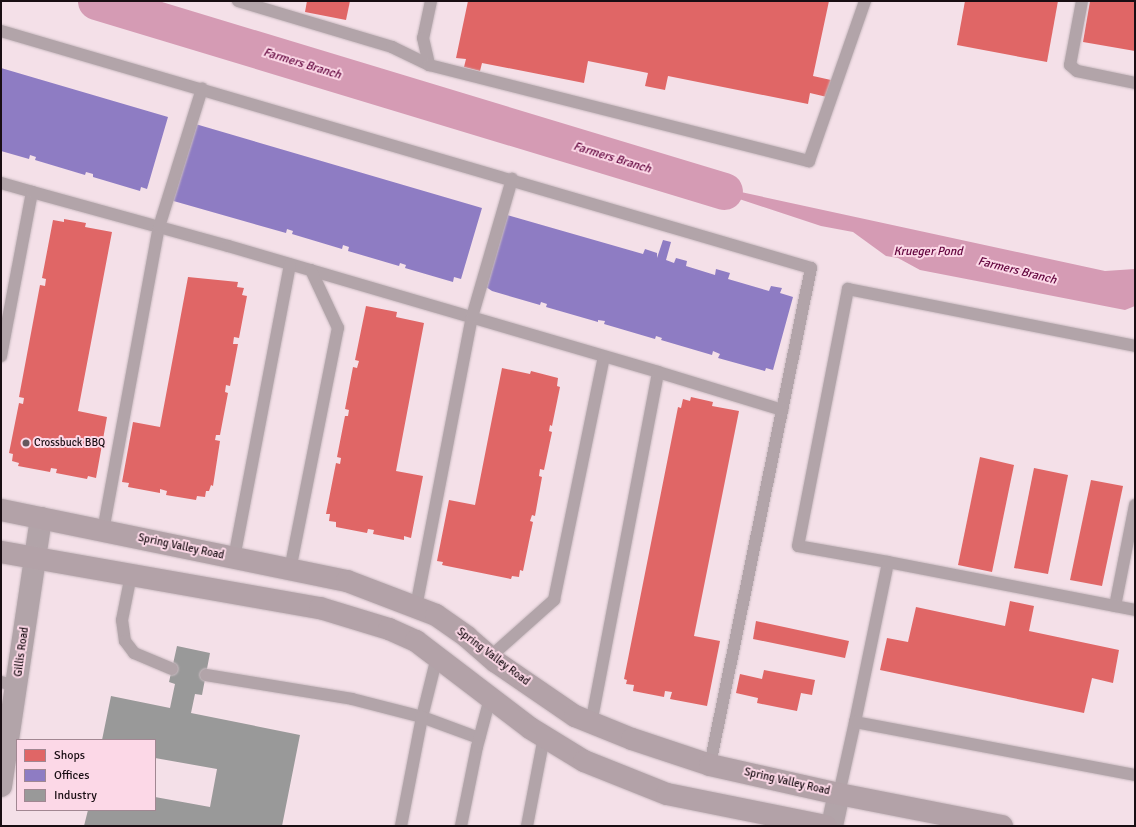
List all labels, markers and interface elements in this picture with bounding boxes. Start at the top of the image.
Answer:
water label: Farmers Branch [261,45,343,83]
water label: Farmers Branch [571,139,653,177]
water label: Krueger Pond [893,245,963,259]
water label: Farmers Branch [976,254,1058,288]
place label: Crossbuck BBQ [34,436,105,450]
marker: Crossbuck BBQ [21,438,31,448]
street label: Spring Valley Road [137,531,225,563]
street label: Spring Valley Road [454,625,532,689]
street label: Gillis Road [12,626,32,678]
legend [16,739,156,811]
text: Shops [54,748,85,763]
street label: Spring Valley Road [743,766,831,798]
text: Offices [54,768,89,783]
text: Industry [54,788,97,803]

